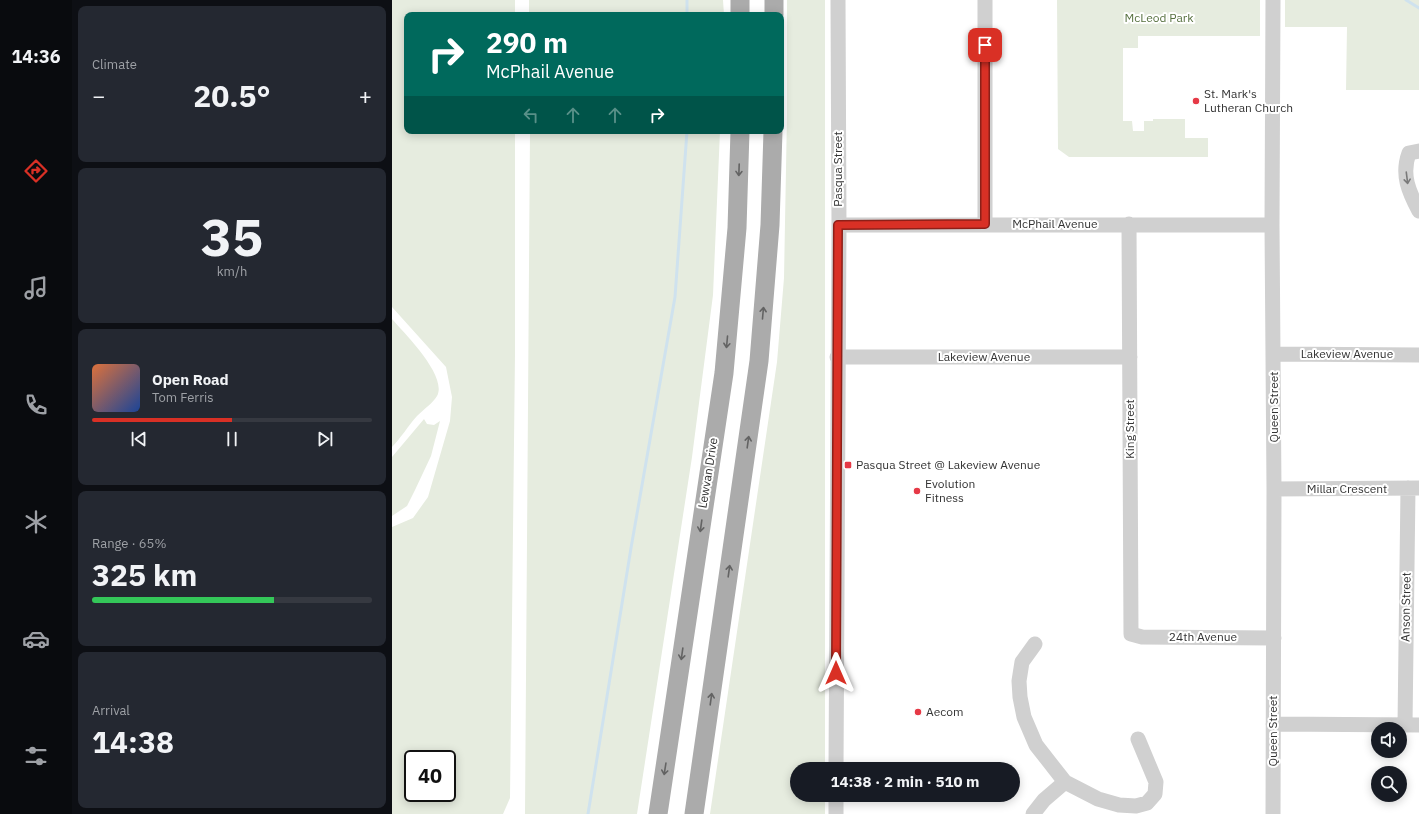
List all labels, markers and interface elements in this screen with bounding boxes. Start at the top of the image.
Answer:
park label: McLeod Park [1124,10,1194,25]
text: 290 m [486,24,568,61]
icon: right [420,28,472,80]
pin [968,28,1002,62]
icon: arrive [974,34,996,56]
text: 14:36 [11,45,61,68]
text: Climate [92,56,137,73]
text: McPhail Avenue [486,60,614,83]
text: 20.5° [193,76,271,115]
text: − [92,81,105,110]
text: + [359,81,372,110]
place label: St. Mark's Lutheran Church [1204,86,1293,115]
marker: St. Mark's Lutheran Church [1191,96,1201,106]
icon: left [520,104,542,126]
icon: ahead [562,104,584,126]
icon: ahead [604,104,626,126]
icon: right [646,104,668,126]
street label: Pasqua Street [830,131,845,207]
icon: directions [22,157,50,185]
one-way arrow [735,163,742,176]
one-way arrow [1403,171,1410,184]
text: 35 [201,203,263,270]
street label: McPhail Avenue [1012,216,1098,231]
text: km/h [217,263,247,280]
icon: music [22,274,50,302]
one-way arrow [760,307,767,320]
one-way arrow [723,335,731,348]
street label: Lakeview Avenue [1301,346,1394,361]
street label: Lakeview Avenue [938,349,1031,364]
text: Open Road [152,370,229,389]
street label: Queen Street [1266,371,1281,443]
text: Tom Ferris [152,389,214,406]
icon: phone [22,391,50,419]
street label: King Street [1122,399,1137,459]
icon: previous [128,428,150,450]
icon: pause [221,428,243,450]
icon: next [314,428,336,450]
street label: Lewvan Drive [695,436,721,509]
one-way arrow [744,436,752,449]
place label: Pasqua Street @ Lakeview Avenue [856,457,1041,472]
marker: Pasqua Street @ Lakeview Avenue [843,460,853,470]
place label: Evolution Fitness [925,476,975,505]
street label: Millar Crescent [1307,481,1387,496]
marker: Evolution Fitness [912,486,922,496]
icon: climate [22,508,50,536]
one-way arrow [697,519,705,532]
text: Range · 65% [92,535,166,552]
text: 325 km [92,555,197,594]
one-way arrow [725,564,733,577]
street label: Anson Street [1397,572,1414,642]
icon: car [22,625,50,653]
street label: 24th Avenue [1169,629,1238,644]
one-way arrow [678,647,686,660]
position arrow [815,652,857,694]
one-way arrow [707,693,715,706]
street label: Queen Street [1265,695,1280,767]
text: Arrival [92,702,130,719]
place label: Aecom [926,704,963,719]
marker: Aecom [913,707,923,717]
text: 14:38 [92,722,174,761]
map controls [1371,722,1407,802]
button: sound [1371,722,1407,758]
icon: filters [22,742,50,770]
speed limit sign: 40 [404,750,456,802]
one-way arrow [661,762,669,775]
button: search [1371,766,1407,802]
text: 14:38 · 2 min · 510 m [831,772,979,791]

